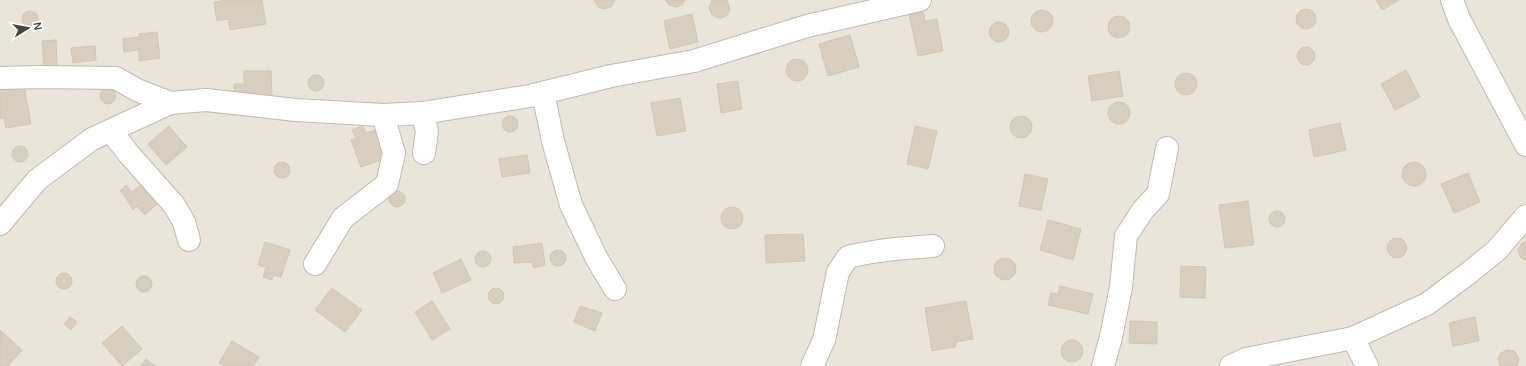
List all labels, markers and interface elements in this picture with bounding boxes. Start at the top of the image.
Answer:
north arrow [8,8,48,48]
text: N [31,21,44,31]

